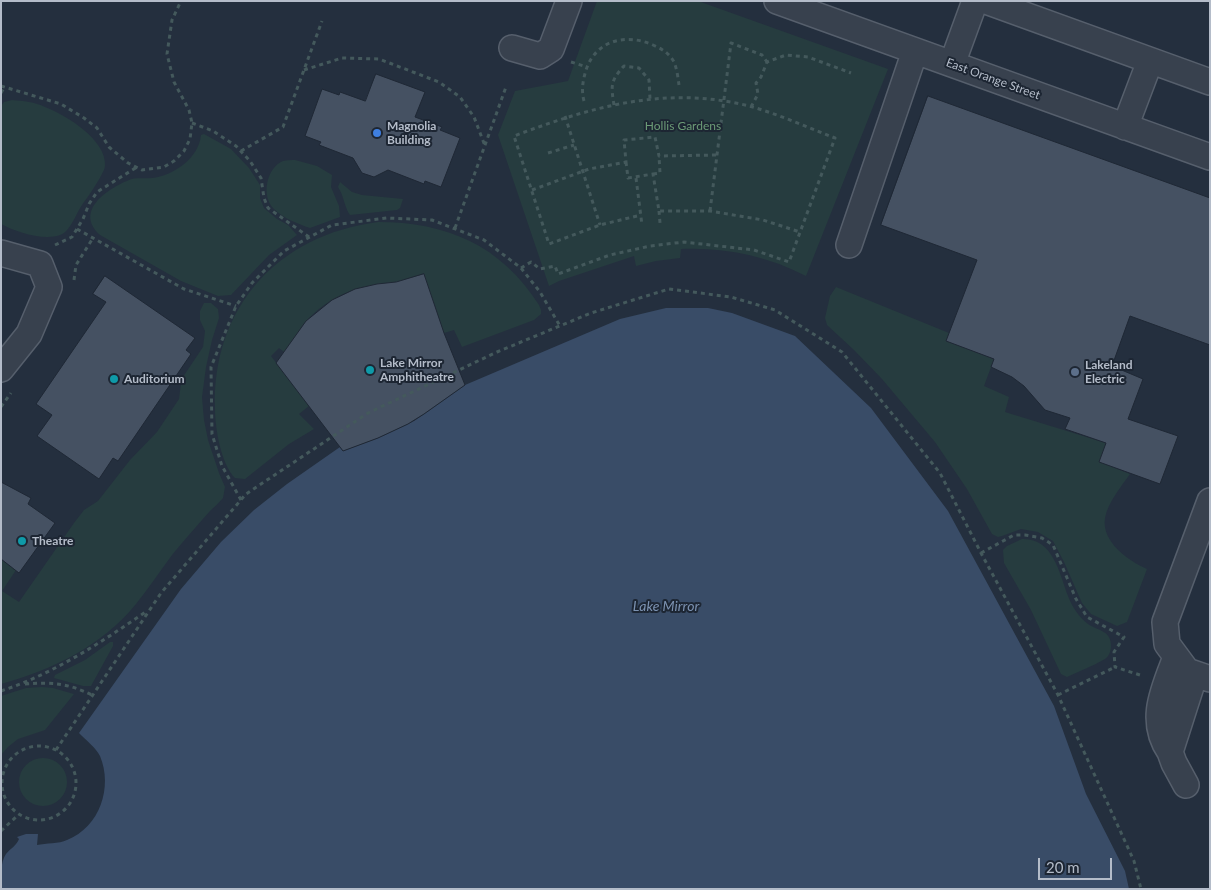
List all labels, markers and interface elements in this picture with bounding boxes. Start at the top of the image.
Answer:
street label: East Orange Street [944,55,1042,103]
place label: Magnolia Building [387,119,436,147]
park label: Hollis Gardens [645,119,721,133]
marker: Magnolia Building [371,127,383,139]
place label: Lake Mirror Amphitheatre [380,356,454,384]
place label: Lakeland Electric [1085,358,1132,386]
marker: Lake Mirror Amphitheatre [364,364,376,376]
marker: Lakeland Electric [1069,366,1081,378]
place label: Auditorium [124,372,184,386]
marker: Auditorium [108,373,120,385]
place label: Theatre [32,534,73,548]
marker: Theatre [16,535,28,547]
water label: Lake Mirror [633,598,699,614]
scale bar [1041,848,1115,880]
text: 20 m [1046,858,1080,876]

